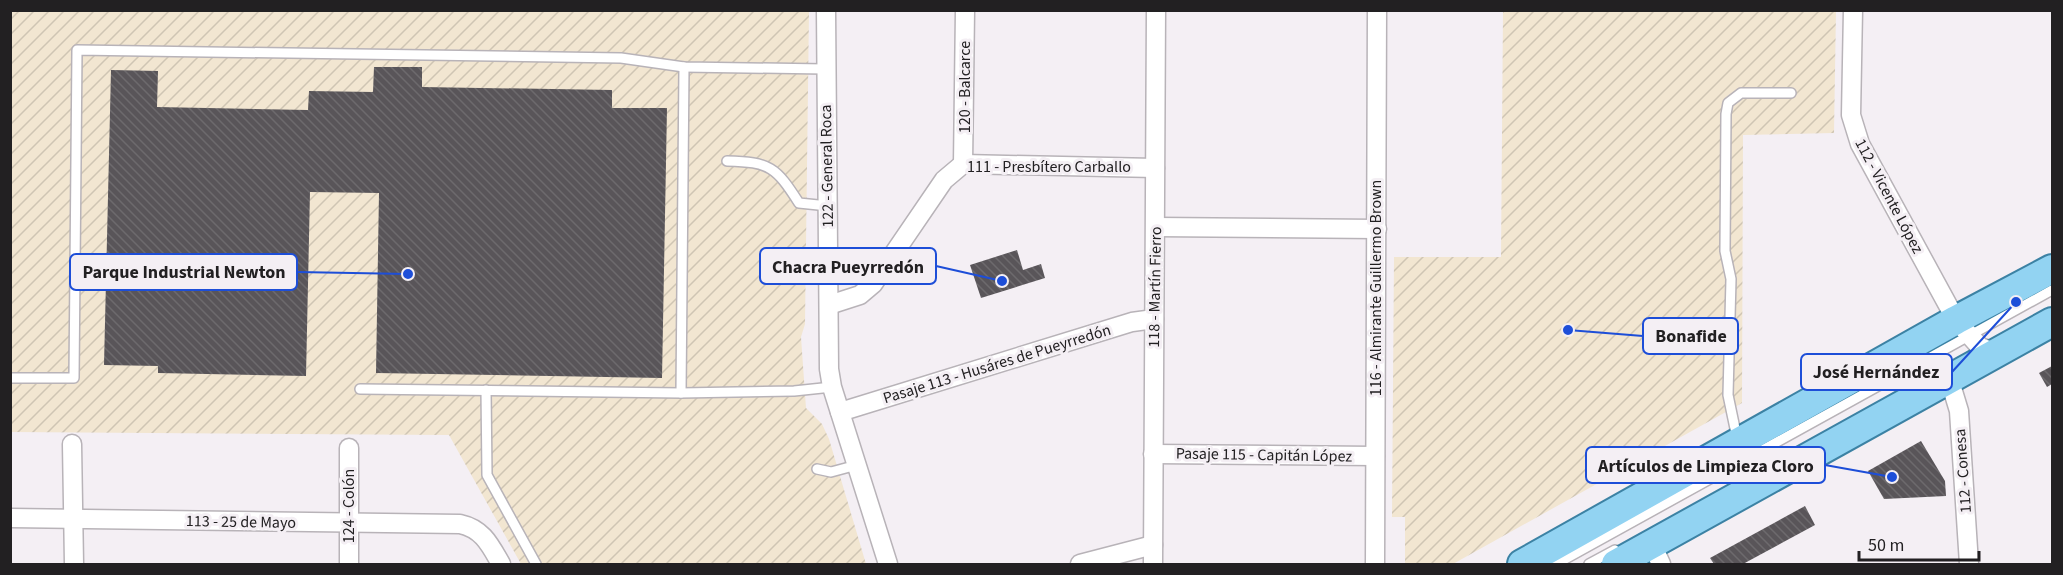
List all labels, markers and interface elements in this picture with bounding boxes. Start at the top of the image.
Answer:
street label: 120 - Balcarce [954,41,976,133]
street label: 122 - General Roca [815,104,839,228]
street label: 112 - Vicente López [1849,135,1929,258]
street label: 111 - Presbítero Carballo [967,156,1131,178]
street label: 116 - Almirante Guillermo Brown [1365,180,1387,396]
street label: 118 - Martín Fierro [1143,226,1167,348]
callout: Chacra Pueyrredón [760,248,936,284]
callout: Parque Industrial Newton [70,254,297,290]
text: Chacra Pueyrredón [772,255,924,280]
text: Parque Industrial Newton [82,260,286,285]
callout: Bonafide [1643,318,1738,354]
street label: Pasaje 113 - Husáres de Pueyrredón [880,319,1114,409]
text: Bonafide [1655,324,1727,349]
callout: José Hernández [1801,354,1952,390]
text: José Hernández [1813,360,1939,385]
street label: 112 - Conesa [1949,428,1977,514]
street label: Pasaje 115 - Capitán López [1176,442,1353,468]
callout: Artículos de Limpieza Cloro [1586,447,1825,483]
text: Artículos de Limpieza Cloro [1597,454,1814,479]
street label: 124 - Colón [338,469,360,543]
street label: 113 - 25 de Mayo [186,510,296,534]
scale bar [1859,524,1979,562]
text: 50 m [1868,533,1904,558]

